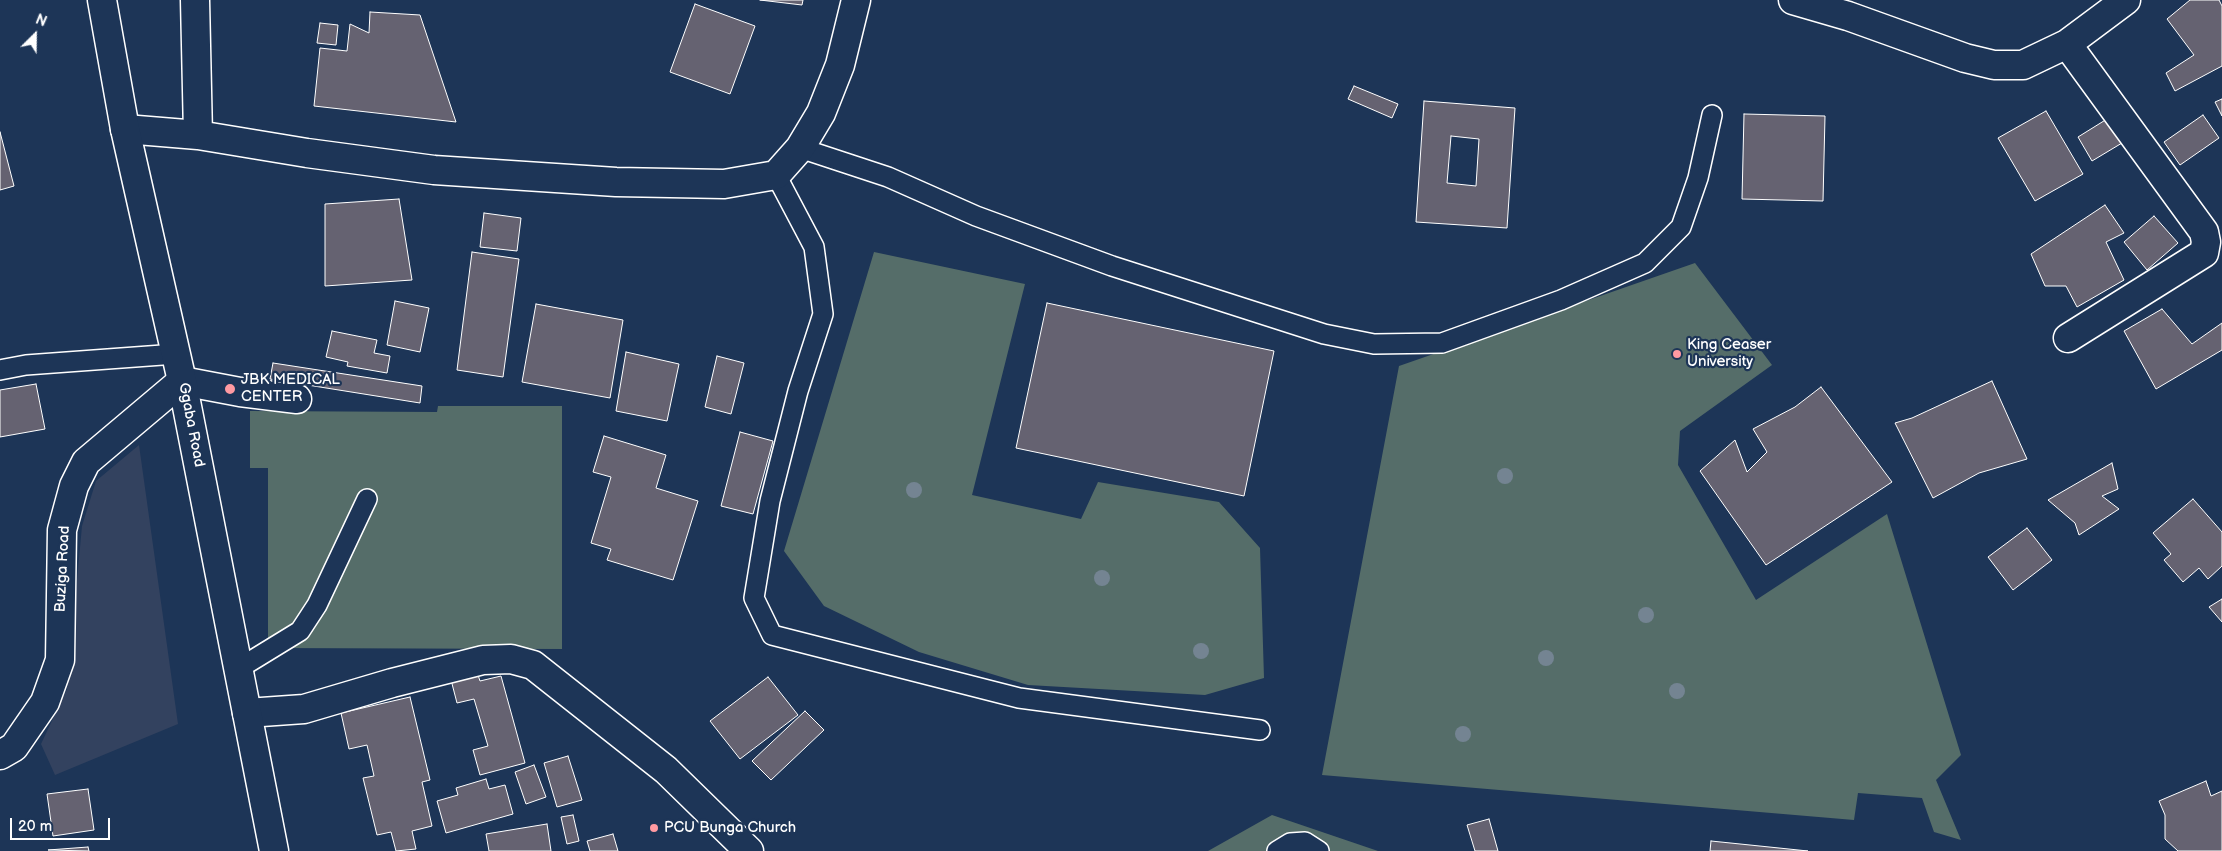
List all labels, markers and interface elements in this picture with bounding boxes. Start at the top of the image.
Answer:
north arrow [10,10,60,60]
text: N [33,11,49,31]
place label: King Ceaser University [1687,336,1771,371]
marker: King Ceaser University [1671,348,1683,360]
place label: JBK MEDICAL CENTER [241,371,340,406]
street label: Ggaba Road [174,381,208,469]
marker: JBK MEDICAL CENTER [223,382,237,396]
street label: Buziga Road [52,525,74,613]
scale bar [12,808,112,840]
text: 20 m [18,817,52,836]
place label: PCU Bunga Church [664,819,796,837]
marker: PCU Bunga Church [648,822,660,834]

